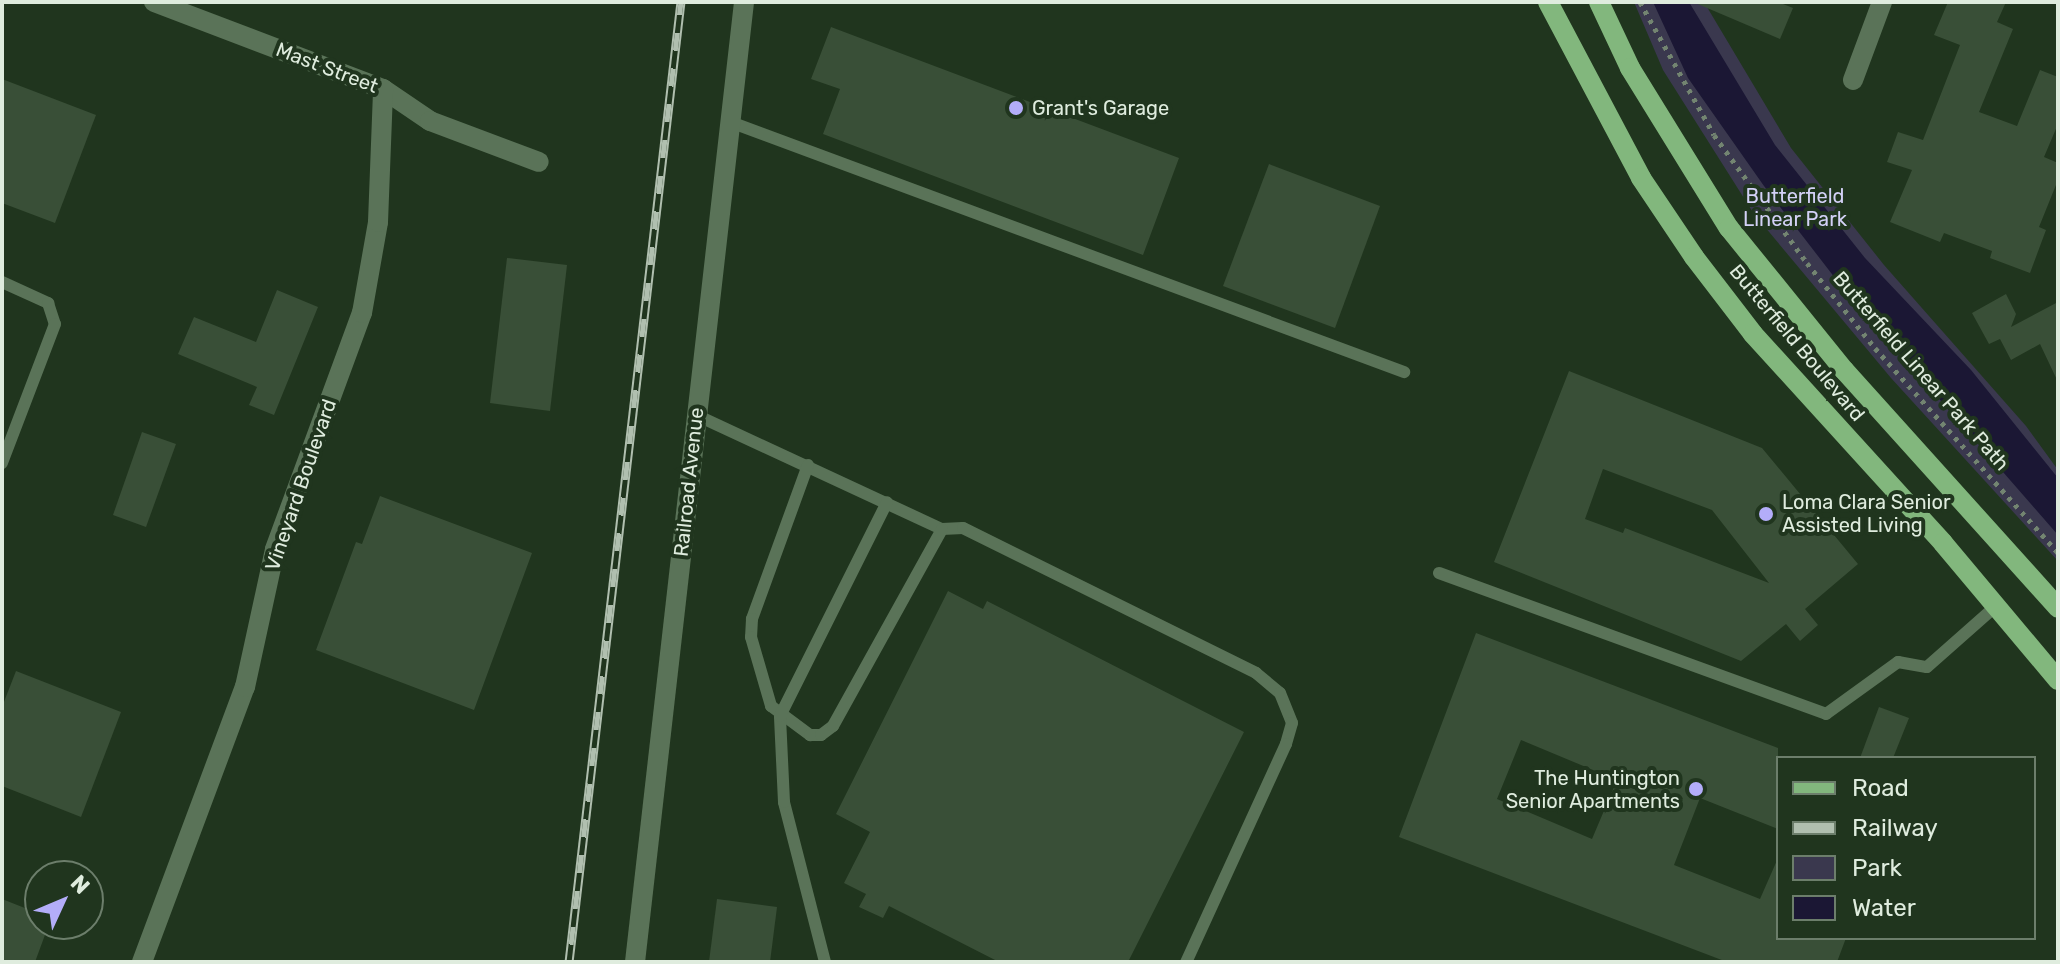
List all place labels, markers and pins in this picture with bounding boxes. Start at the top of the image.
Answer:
place label: Grant's Garage [1032,96,1169,120]
marker: Grant's Garage [1007,99,1025,117]
place label: Loma Clara Senior Assisted Living [1782,490,1951,537]
marker: Loma Clara Senior Assisted Living [1757,505,1775,523]
place label: The Huntington Senior Apartments [1505,766,1680,813]
marker: The Huntington Senior Apartments [1687,780,1705,798]

